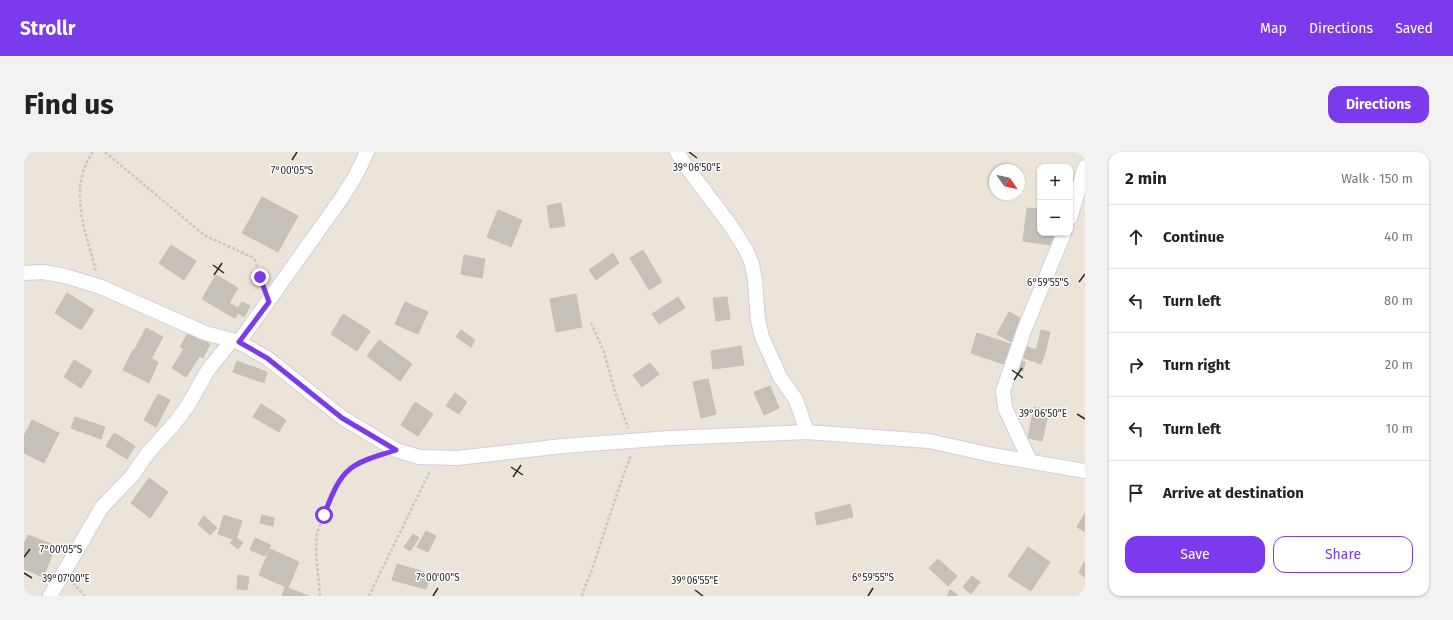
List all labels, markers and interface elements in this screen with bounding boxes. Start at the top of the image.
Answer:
text: Strollr [20,17,75,40]
text: Map [1260,20,1287,37]
text: Directions [1309,20,1373,37]
text: Saved [1395,20,1433,37]
button: Directions [1328,86,1429,123]
text: Find us [24,88,114,121]
text: 39°06'50"E [673,162,721,174]
north arrow [989,164,1025,200]
map controls [1037,164,1073,236]
button: + [1037,164,1073,200]
text: 7°00'05"S [271,165,314,177]
text: 2 min [1125,168,1167,189]
text: Walk · 150 m [1341,171,1413,186]
button: − [1037,200,1073,236]
icon: ahead [1125,226,1147,248]
text: Continue [1163,228,1224,246]
text: 40 m [1384,229,1413,244]
route end [251,268,269,286]
text: 6°59'55"S [1027,277,1069,289]
icon: left [1125,290,1147,312]
text: Turn left [1163,292,1221,310]
text: 80 m [1384,293,1413,308]
icon: right [1125,354,1147,376]
text: Turn right [1163,356,1230,374]
text: 20 m [1385,357,1413,372]
text: 39°06'50"E [1019,408,1067,420]
icon: left [1125,418,1147,440]
text: Turn left [1163,420,1221,438]
text: 10 m [1386,421,1413,436]
icon: arrive [1125,482,1147,504]
text: Arrive at destination [1163,484,1304,502]
route start [315,506,333,524]
button: Save [1125,536,1265,573]
button: Share [1273,536,1413,573]
text: 7°00'05"S [40,544,83,556]
text: 7°00'00"S [416,572,460,584]
text: 6°59'55"S [852,572,894,584]
text: 39°07'00"E [42,573,90,585]
text: 39°06'55"E [671,575,719,587]

